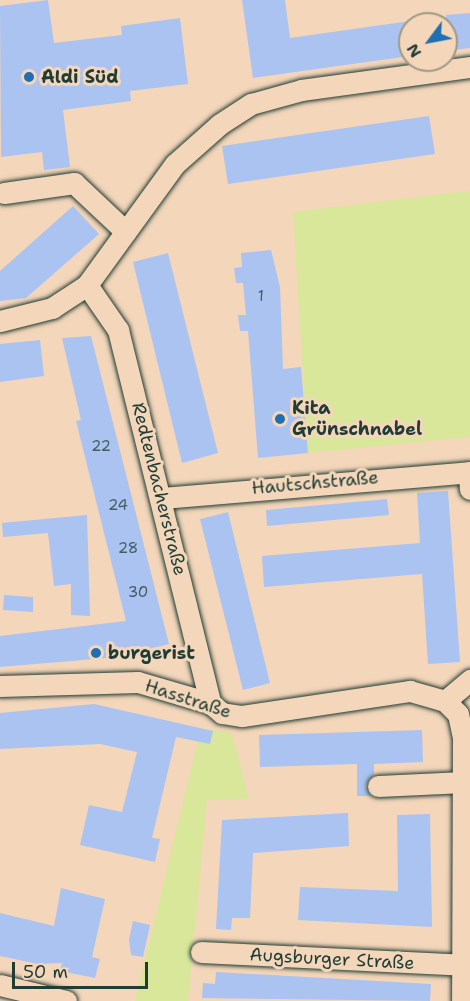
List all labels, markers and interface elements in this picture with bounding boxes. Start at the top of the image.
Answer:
north arrow [398,12,458,72]
text: N [402,40,426,62]
place label: Aldi Süd [41,66,119,88]
marker: Aldi Süd [22,70,36,84]
house number: 1 [258,288,264,306]
place label: Kita Grünschnabel [292,398,422,440]
street label: Redtenbacherstraße [127,400,191,578]
marker: Kita Grünschnabel [273,412,287,426]
house number: 22 [91,438,111,456]
street label: Hautschstraße [251,467,379,499]
house number: 24 [108,497,128,515]
house number: 28 [118,540,138,558]
house number: 30 [128,584,148,602]
place label: burgerist [108,642,195,664]
marker: burgerist [89,646,103,660]
street label: Hasstraße [142,675,234,723]
street label: Augsburger Straße [249,944,415,974]
scale bar [15,950,152,988]
text: 50 m [23,960,68,984]

